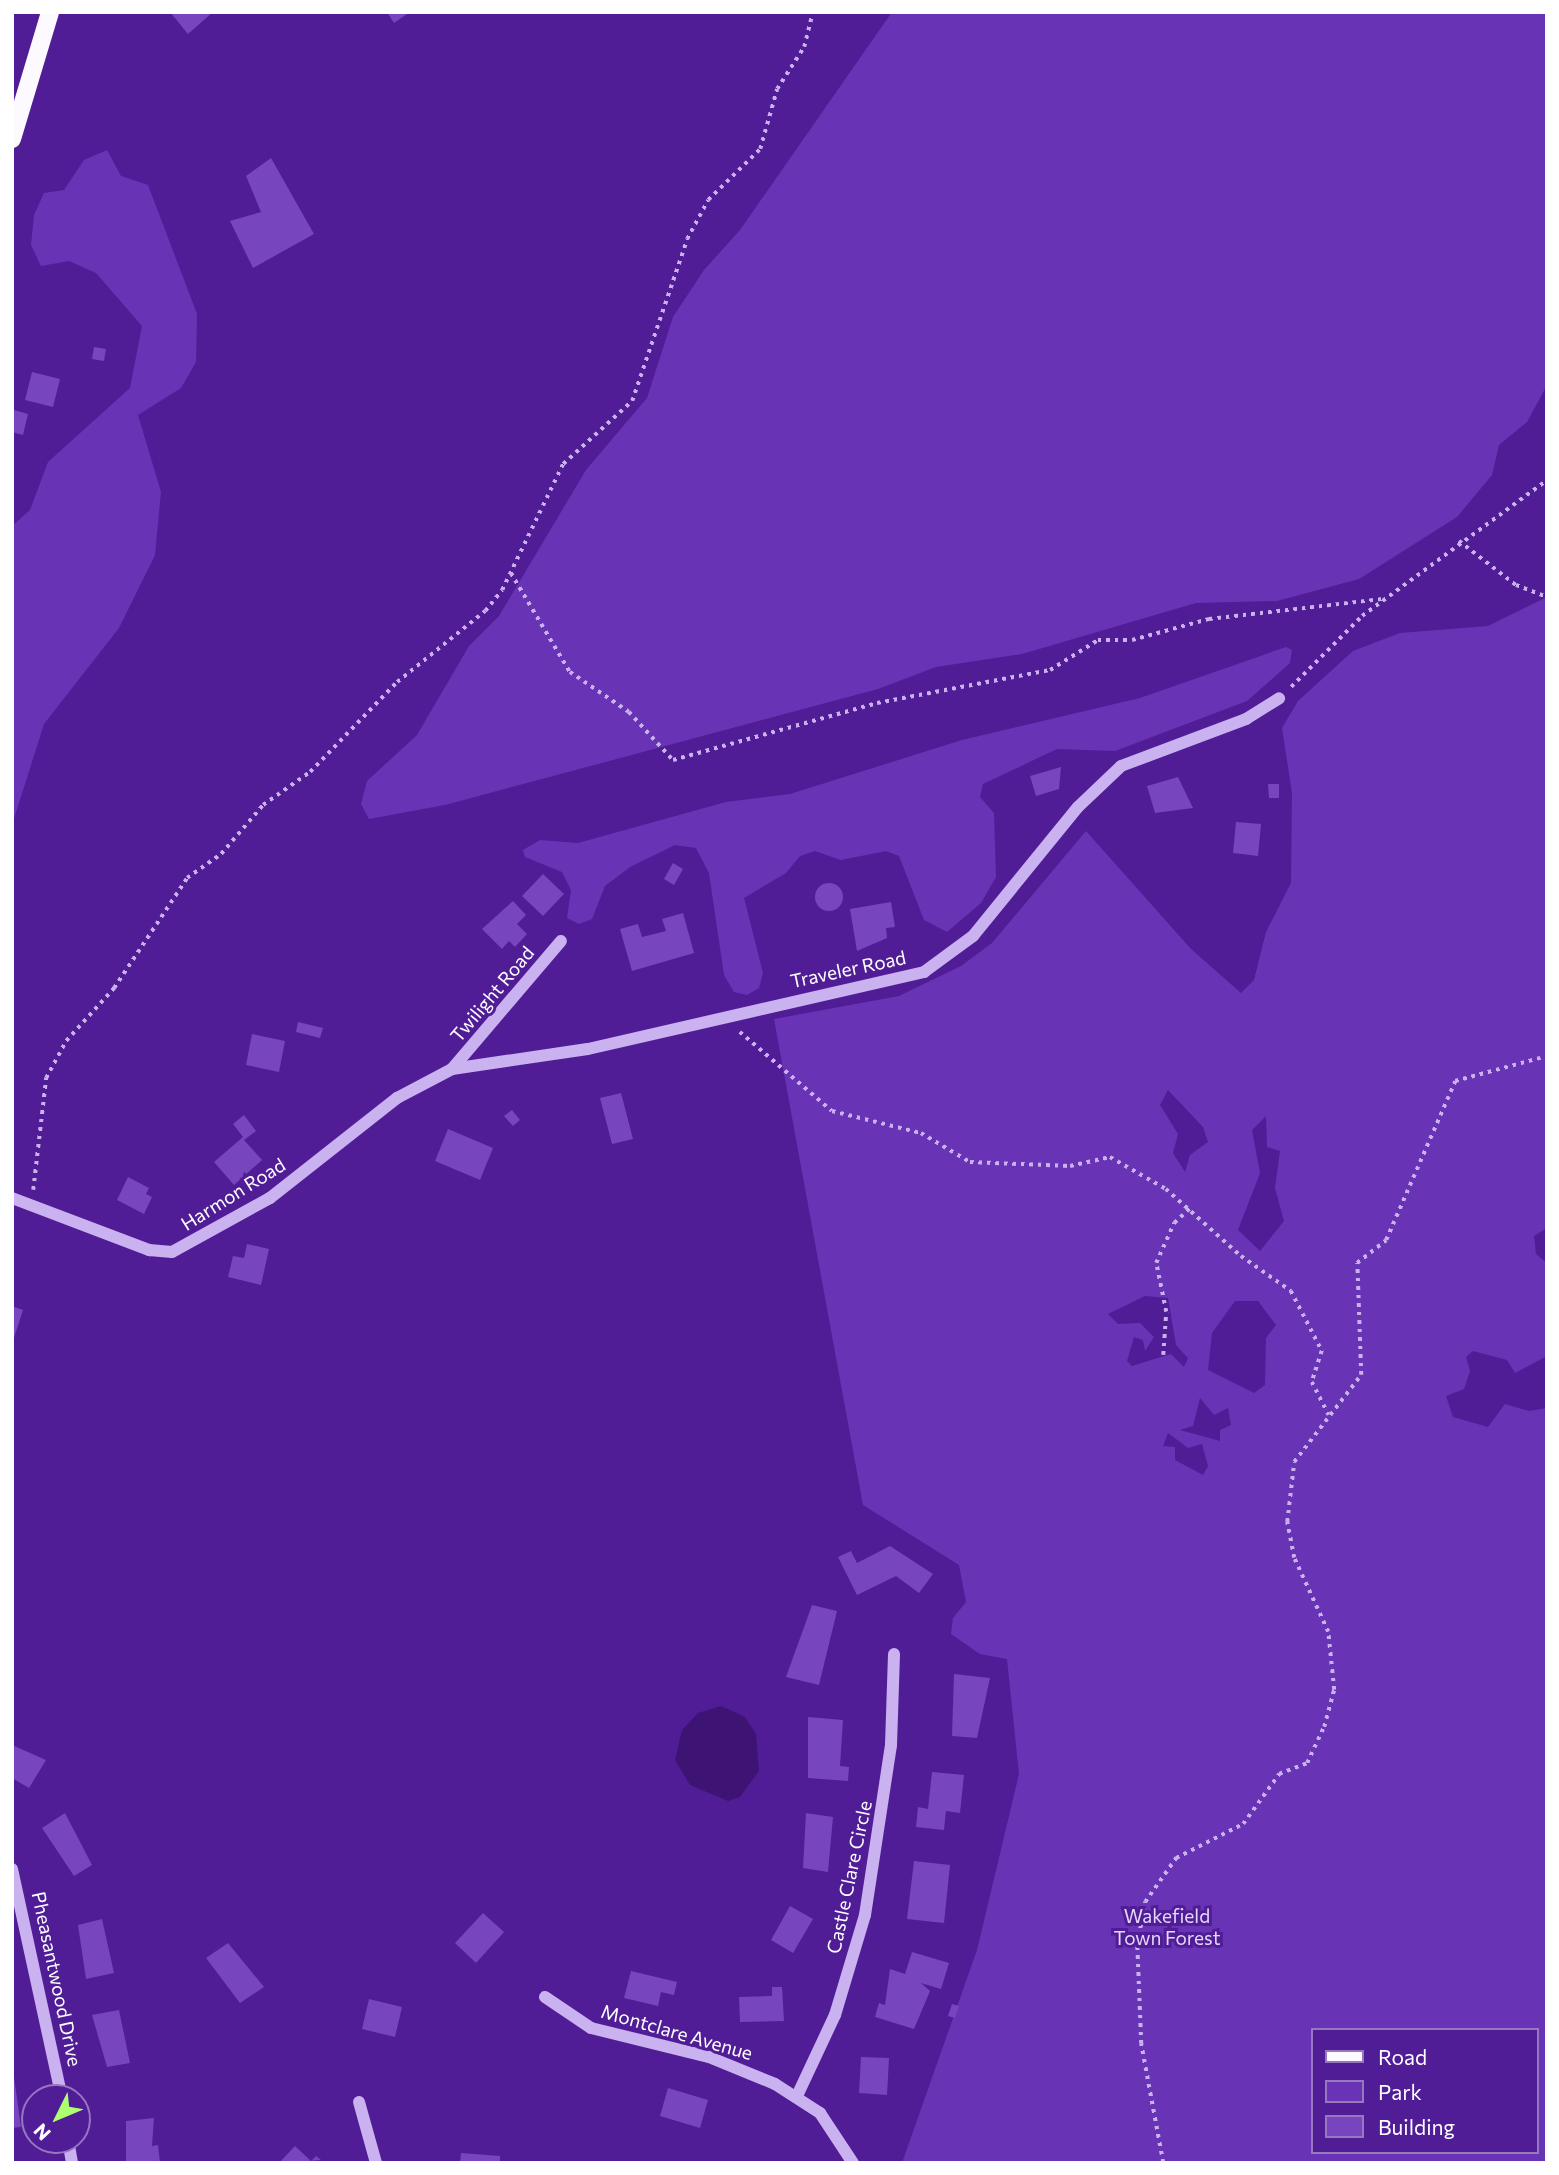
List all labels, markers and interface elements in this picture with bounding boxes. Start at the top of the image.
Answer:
street label: Twilight Road [445,942,539,1046]
street label: Traveler Road [788,946,908,992]
street label: Harmon Road [177,1153,289,1235]
street label: Castle Clare Circle [822,1798,876,1956]
street label: Pheasantwood Drive [27,1890,87,2068]
park label: Wakefield Town Forest [1114,1905,1220,1949]
street label: Montclare Avenue [599,1999,755,2065]
legend [1310,2028,1538,2154]
text: Road [1378,2044,1427,2069]
text: Park [1378,2079,1422,2104]
north arrow [21,2084,91,2154]
text: Building [1378,2114,1455,2139]
text: N [28,2119,55,2145]

